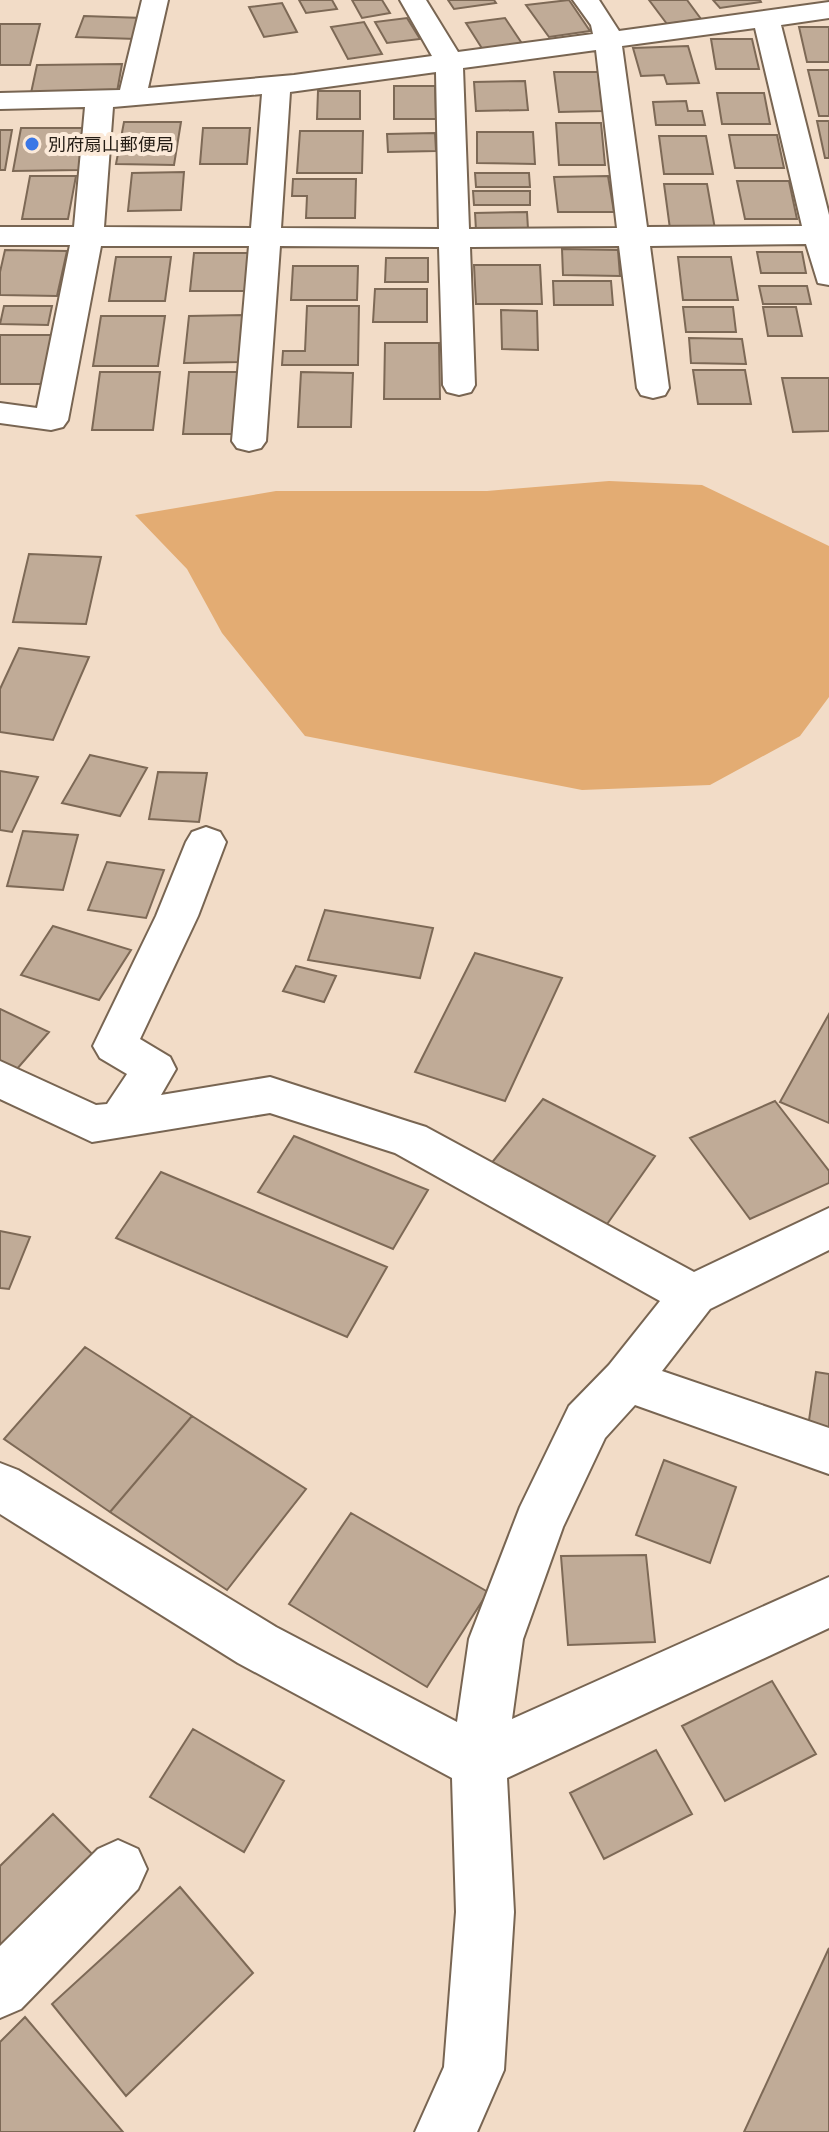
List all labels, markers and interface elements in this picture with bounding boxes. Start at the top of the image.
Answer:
place label: 別府扇山郵便局 [48,132,174,156]
marker: 別府扇山郵便局 [23,135,41,153]

